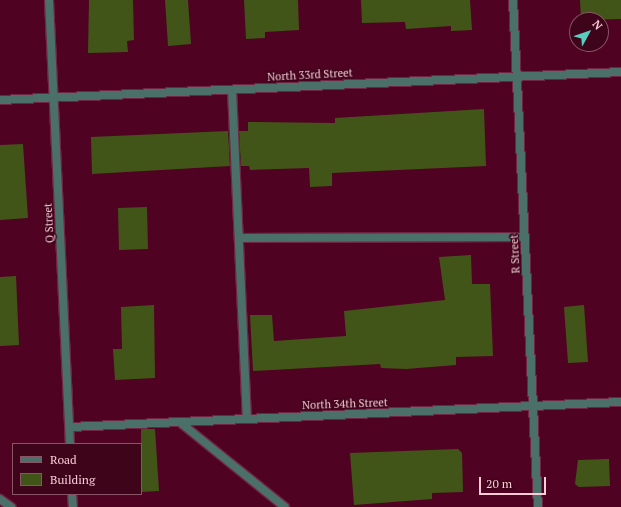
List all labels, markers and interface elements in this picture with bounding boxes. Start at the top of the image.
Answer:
north arrow [569,12,609,52]
text: N [589,17,605,33]
street label: North 33rd Street [267,66,353,84]
street label: Q Street [41,203,57,243]
street label: R Street [507,234,523,274]
street label: North 34th Street [302,396,388,412]
legend [12,443,142,495]
text: Road [50,452,77,467]
scale bar [481,469,548,495]
text: Building [50,472,95,487]
text: 20 m [486,476,512,491]

